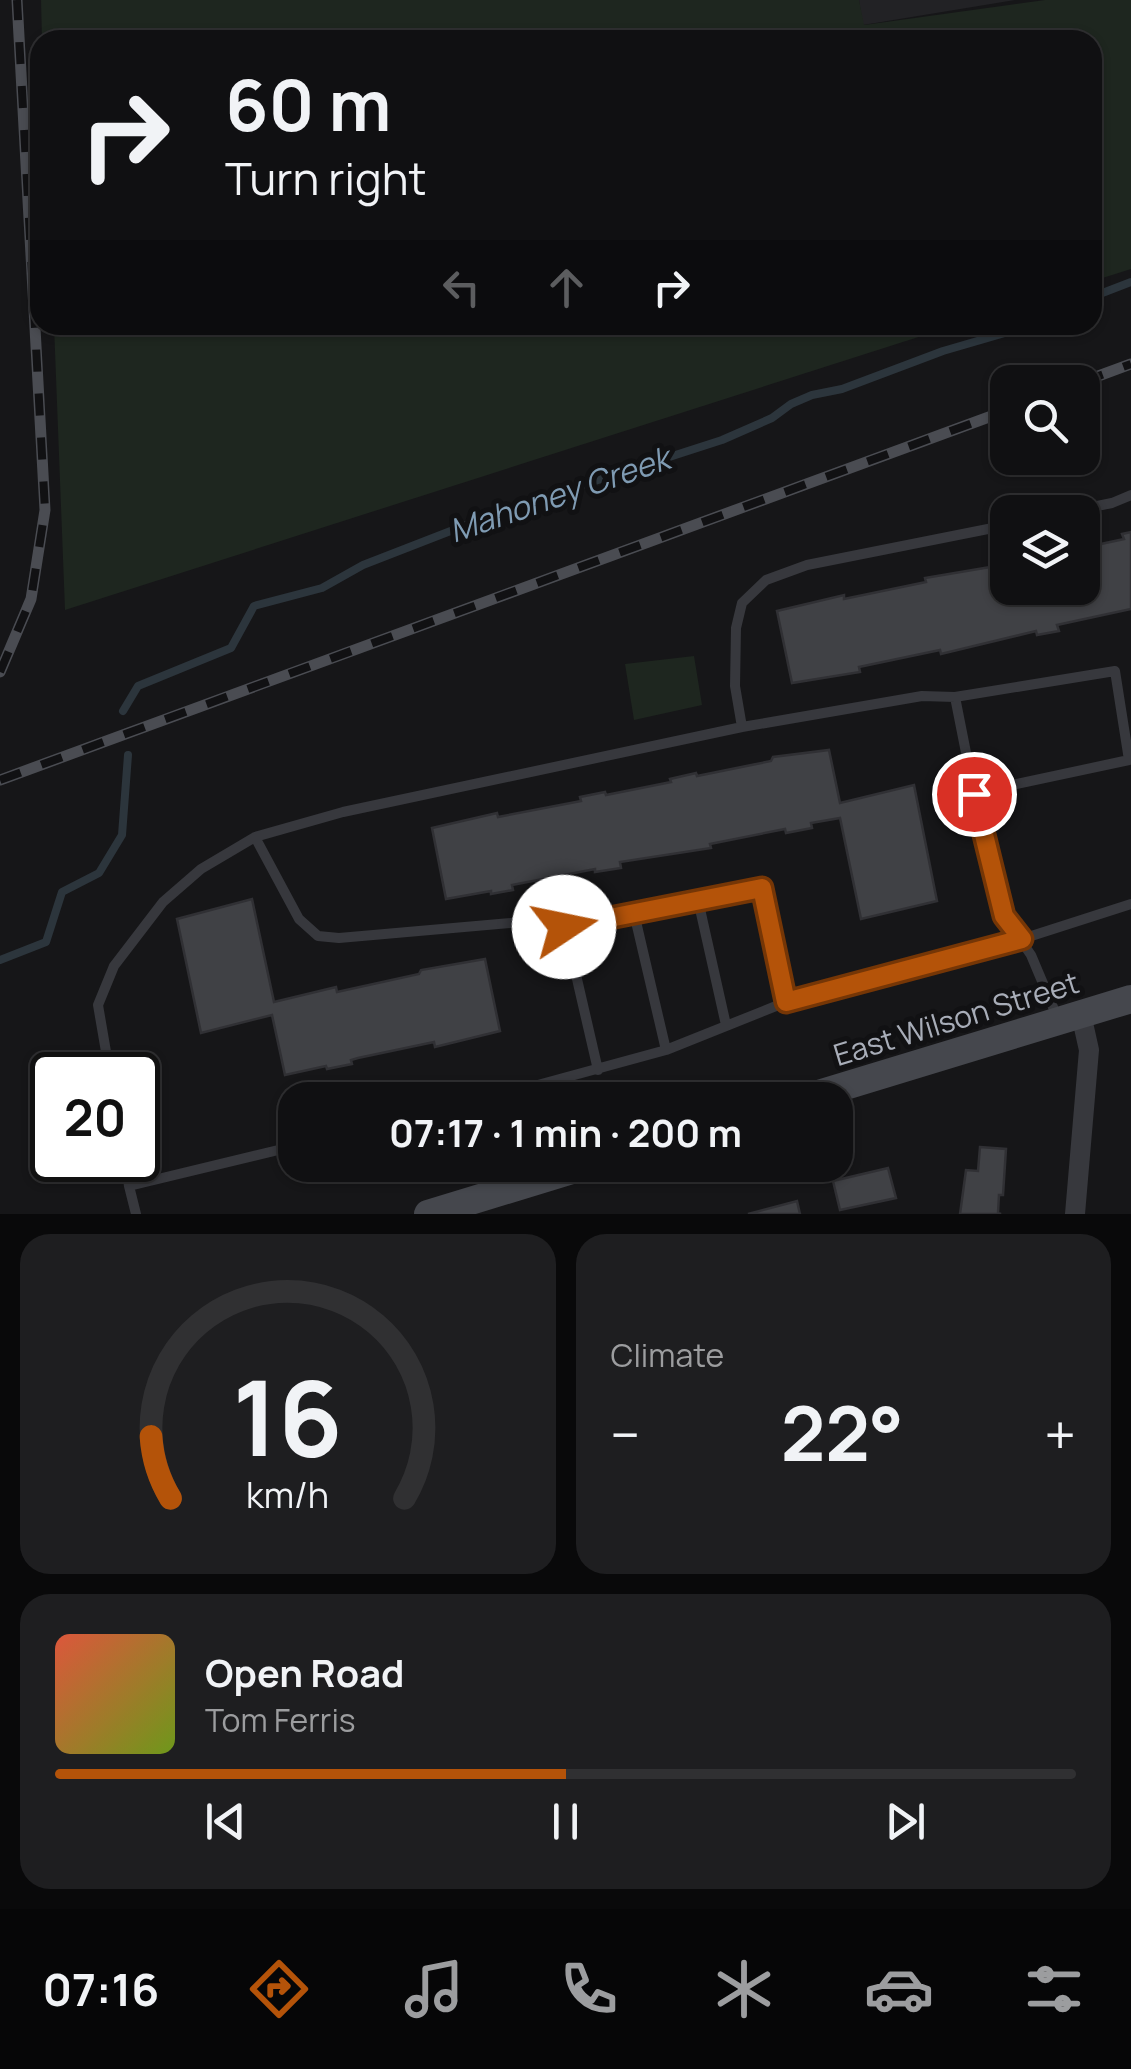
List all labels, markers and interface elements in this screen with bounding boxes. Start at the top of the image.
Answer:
text: 60 m [225,56,392,152]
icon: right [60,70,190,200]
text: Turn right [225,147,426,209]
icon: left [434,260,489,315]
icon: ahead [539,260,594,315]
icon: right [644,260,699,315]
map controls [990,365,1100,605]
button: search [990,365,1100,475]
water label: Mahoney Creek [443,434,679,552]
button: layers [990,495,1100,605]
pin [932,752,1017,837]
icon: arrive [947,767,1002,822]
position arrow [512,875,616,979]
street label: East Wilson Street [828,961,1084,1075]
speed limit sign: 20 [30,1052,160,1182]
text: 07:17 · 1 min · 200 m [389,1106,742,1158]
text: Climate [611,1333,724,1377]
text: 16 [233,1345,343,1487]
text: 22° [781,1381,904,1484]
text: − [611,1396,640,1472]
text: + [1044,1396,1076,1472]
text: km/h [246,1470,329,1519]
text: Open Road [205,1646,404,1698]
text: Tom Ferris [205,1698,356,1742]
icon: previous [198,1794,253,1849]
icon: pause [538,1794,593,1849]
icon: next [878,1794,933,1849]
icon: directions [244,1954,314,2024]
icon: music [399,1954,469,2024]
icon: phone [554,1954,624,2024]
icon: climate [709,1954,779,2024]
icon: car [864,1954,934,2024]
icon: filters [1019,1954,1089,2024]
text: 07:16 [42,1958,159,2020]

